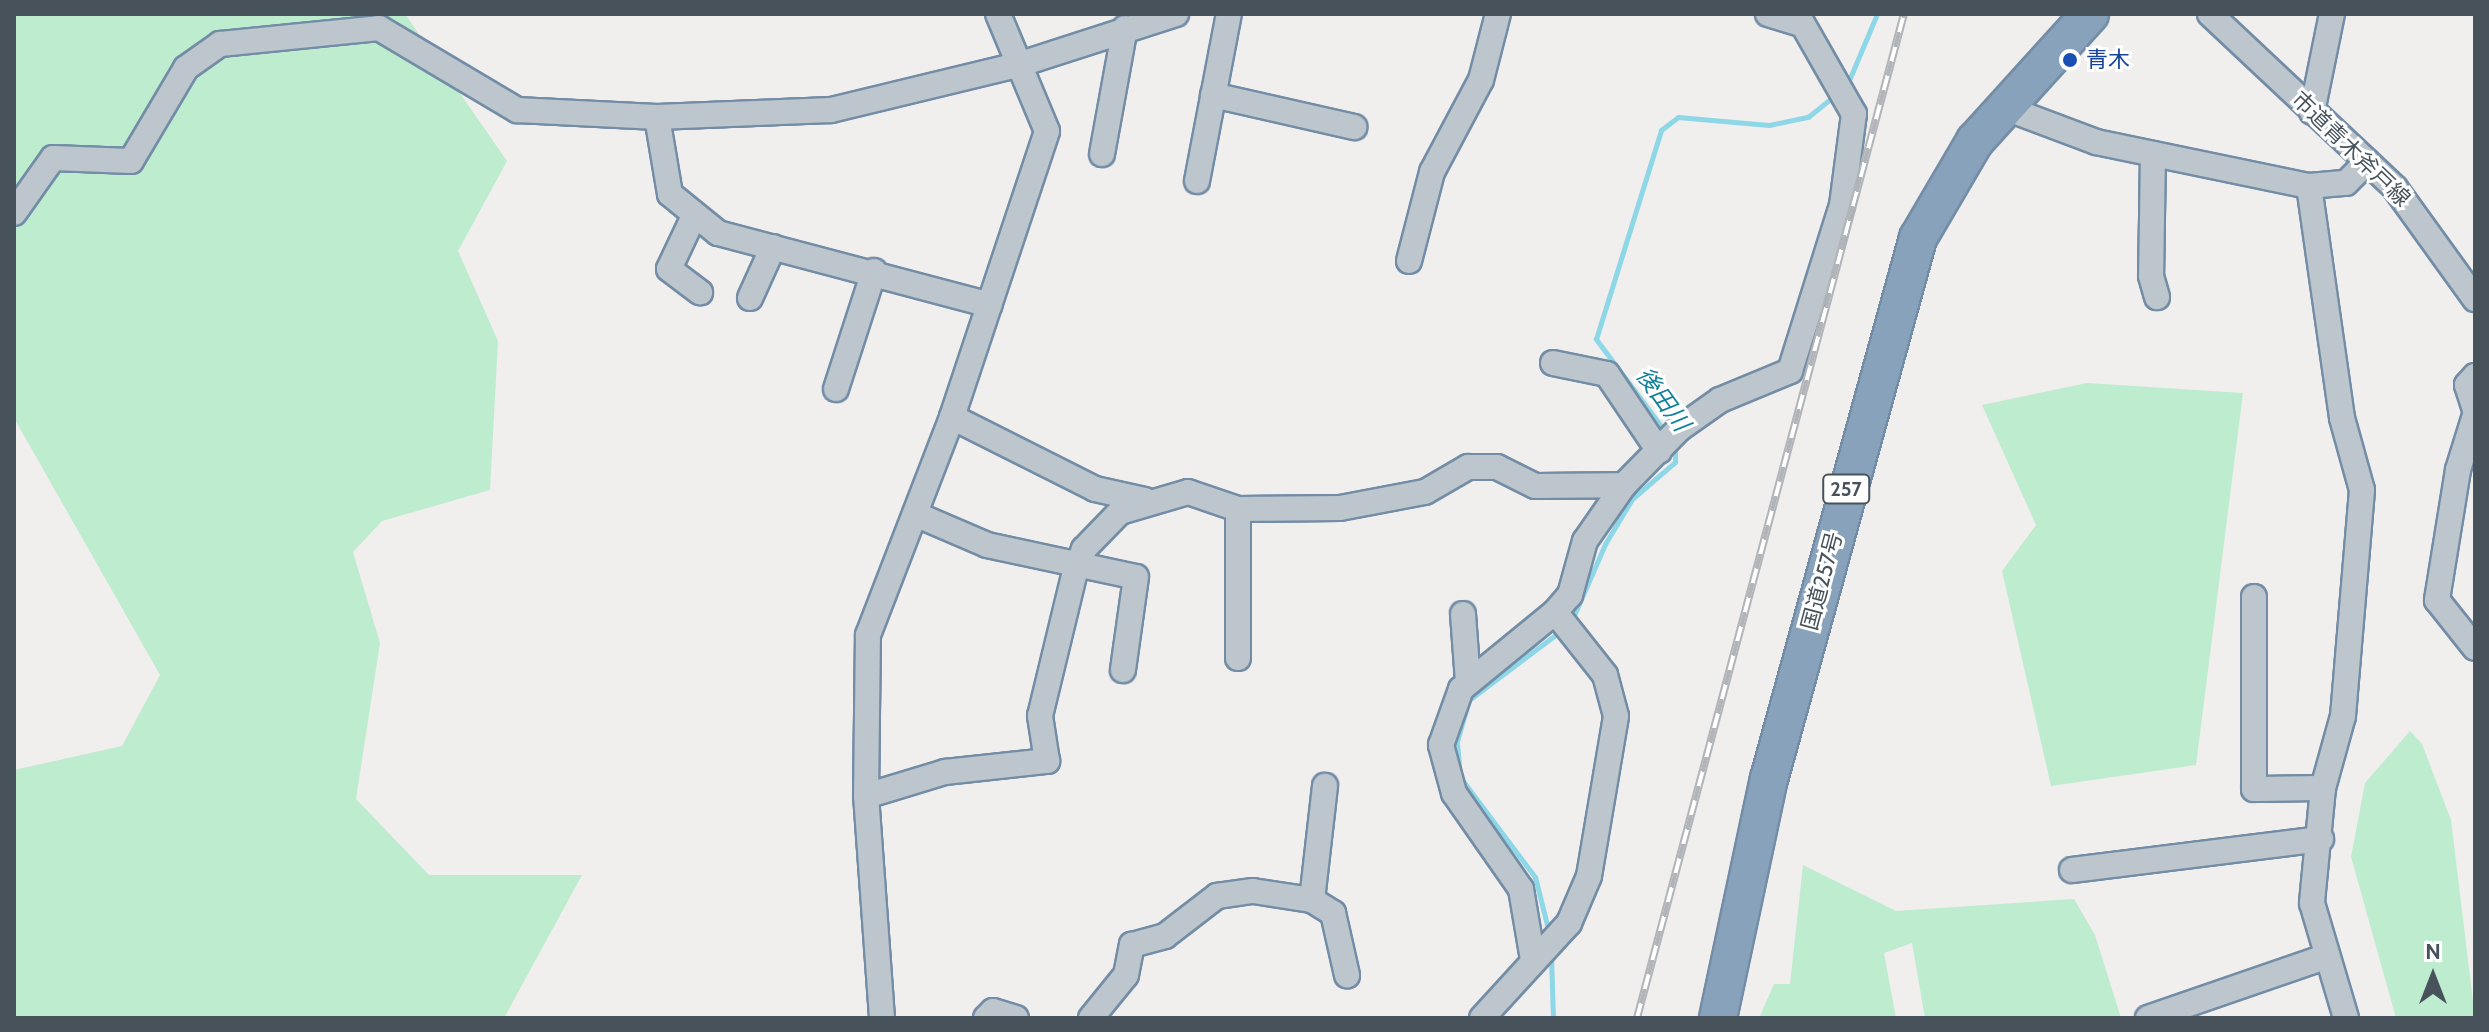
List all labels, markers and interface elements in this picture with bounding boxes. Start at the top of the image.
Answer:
place label: 青木 [2086,47,2130,73]
marker: 青木 [2061,51,2079,69]
street label: 市道青木斧戸線 [2286,86,2416,212]
water label: 後田川 [1630,361,1696,437]
road number: 257 [1822,473,1870,505]
street label: 国道257号 [1796,529,1848,633]
north arrow [2393,936,2473,1016]
text: N [2425,938,2441,965]

